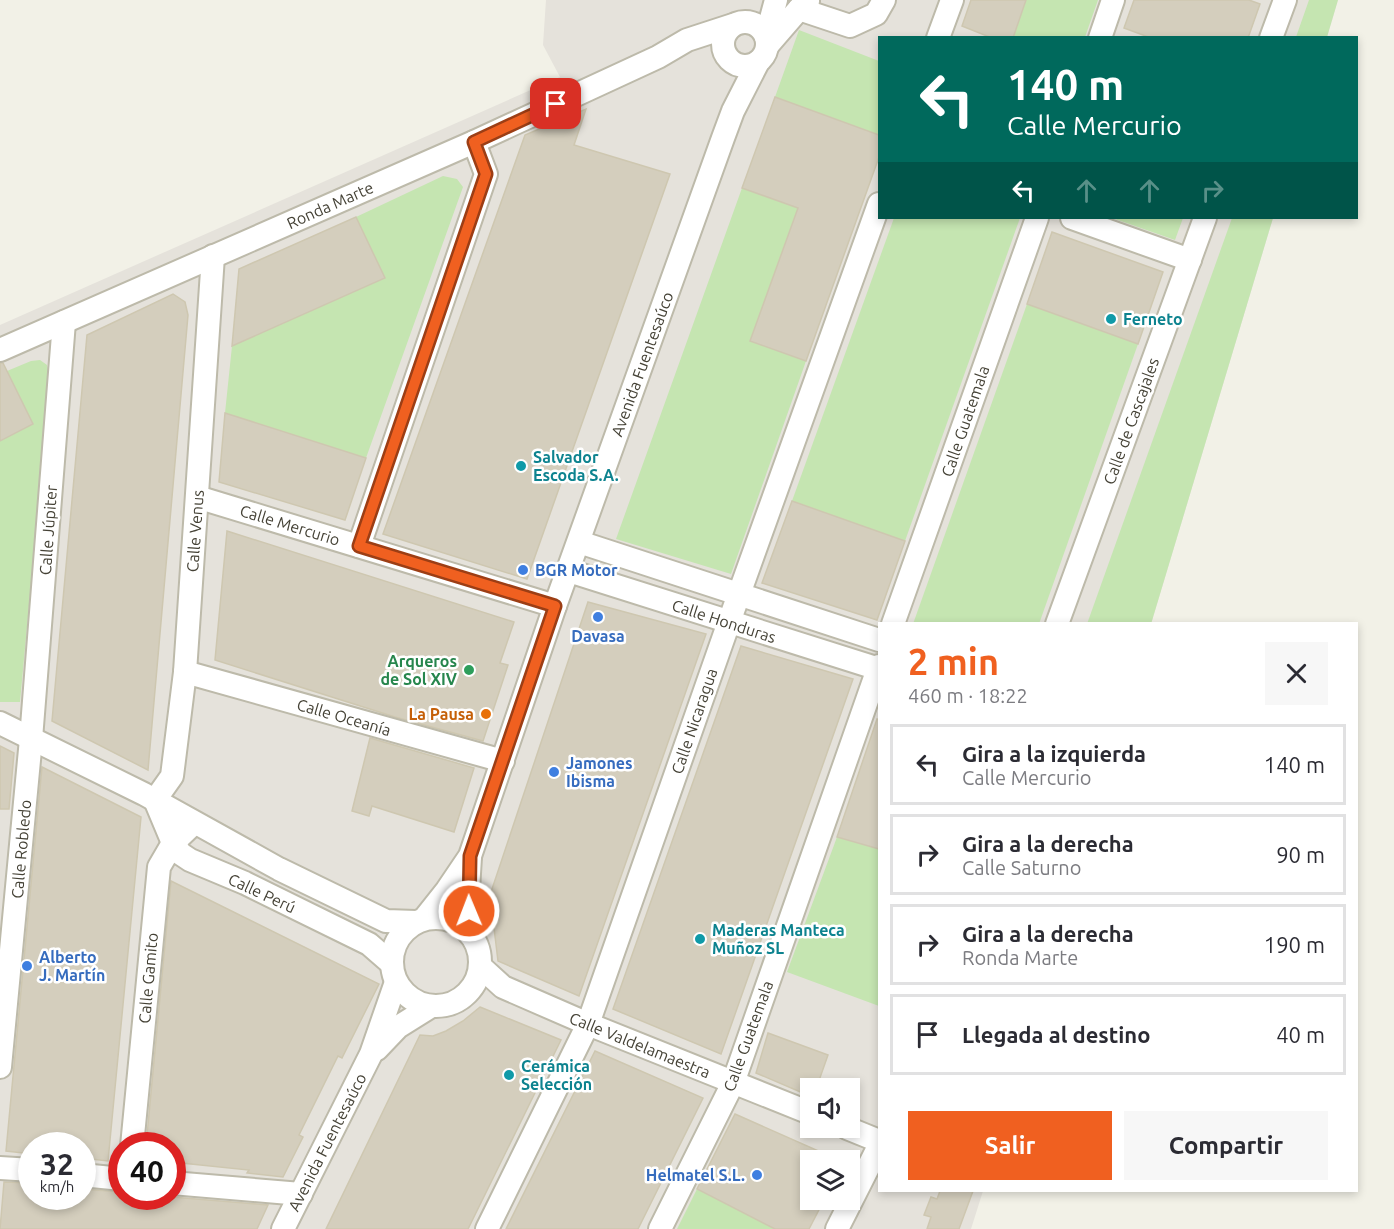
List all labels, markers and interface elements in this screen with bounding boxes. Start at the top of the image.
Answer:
icon: left [908,60,986,138]
text: 140 m [1007,61,1124,108]
pin [530,78,581,129]
icon: arrive [539,87,572,120]
text: Calle Mercurio [1007,110,1182,140]
icon: left [1007,174,1040,207]
icon: ahead [1070,174,1103,207]
icon: ahead [1133,174,1166,207]
icon: right [1196,174,1229,207]
street label: Ronda Marte [284,178,376,232]
street label: Avenida Fuentesaúco [607,289,677,439]
place label: Ferneto [1123,310,1183,328]
marker: Ferneto [1104,312,1118,326]
street label: Calle de Cascajales [1100,355,1162,487]
street label: Calle Guatemala [938,363,992,479]
place label: Salvador Escoda S.A. [533,448,619,484]
marker: Salvador Escoda S.A. [514,459,528,473]
street label: Calle Júpiter [36,484,60,576]
street label: Calle Venus [183,489,207,573]
street label: Calle Mercurio [238,501,342,549]
place label: BGR Motor [535,561,618,579]
marker: BGR Motor [516,563,530,577]
street label: Calle Honduras [670,596,778,646]
marker: Davasa [591,610,605,624]
place label: Davasa [571,627,625,645]
text: 2 min [908,641,999,682]
button: close [1265,642,1328,705]
place label: Arqueros de Sol XIV [380,652,458,688]
marker: Arqueros de Sol XIV [462,663,476,677]
street label: Calle Nicaragua [667,666,721,776]
text: 460 m · 18:22 [908,684,1028,707]
street label: Calle Oceanía [295,695,393,739]
place label: La Pausa [408,705,474,723]
marker: La Pausa [479,707,493,721]
text: Gira a la izquierda [962,741,1146,766]
icon: left [911,748,944,781]
text: 140 m [1264,752,1325,777]
place label: Jamones Ibisma [566,754,633,790]
marker: Jamones Ibisma [547,765,561,779]
text: Calle Mercurio [962,766,1092,789]
street label: Calle Robledo [8,799,34,899]
text: Gira a la derecha [962,831,1134,856]
icon: right [911,838,944,871]
text: 90 m [1276,842,1325,867]
text: Calle Saturno [962,856,1081,879]
street label: Calle Perú [225,870,299,916]
position arrow [437,879,501,943]
place label: Maderas Manteca Muñoz SL [712,921,845,957]
text: Gira a la derecha [962,921,1134,946]
icon: right [911,928,944,961]
street label: Calle Gamito [135,932,161,1024]
marker: Maderas Manteca Muñoz SL [693,932,707,946]
text: 190 m [1264,932,1325,957]
text: Ronda Marte [962,946,1078,969]
place label: Alberto J. Martín [39,948,105,984]
marker: Alberto J. Martín [20,959,34,973]
street label: Calle Guatemala [720,978,776,1094]
street label: Calle Valdelamaestra [567,1009,713,1081]
icon: arrive [911,1018,944,1051]
text: Llegada al destino [962,1022,1150,1047]
text: 40 m [1276,1022,1325,1047]
place label: Cerámica Selección [521,1057,592,1093]
marker: Cerámica Selección [502,1068,516,1082]
street label: Avenida Fuentesaúco [284,1070,370,1214]
map controls [800,1078,860,1210]
button: sound [800,1078,860,1138]
button: Salir [908,1111,1112,1180]
button: Compartir [1124,1111,1328,1180]
speed limit sign: 40 [108,1132,186,1210]
text: 32 [40,1147,74,1181]
button: layers [800,1150,860,1210]
place label: Helmatel S.L. [646,1166,745,1184]
marker: Helmatel S.L. [750,1168,764,1182]
text: km/h [40,1178,74,1195]

